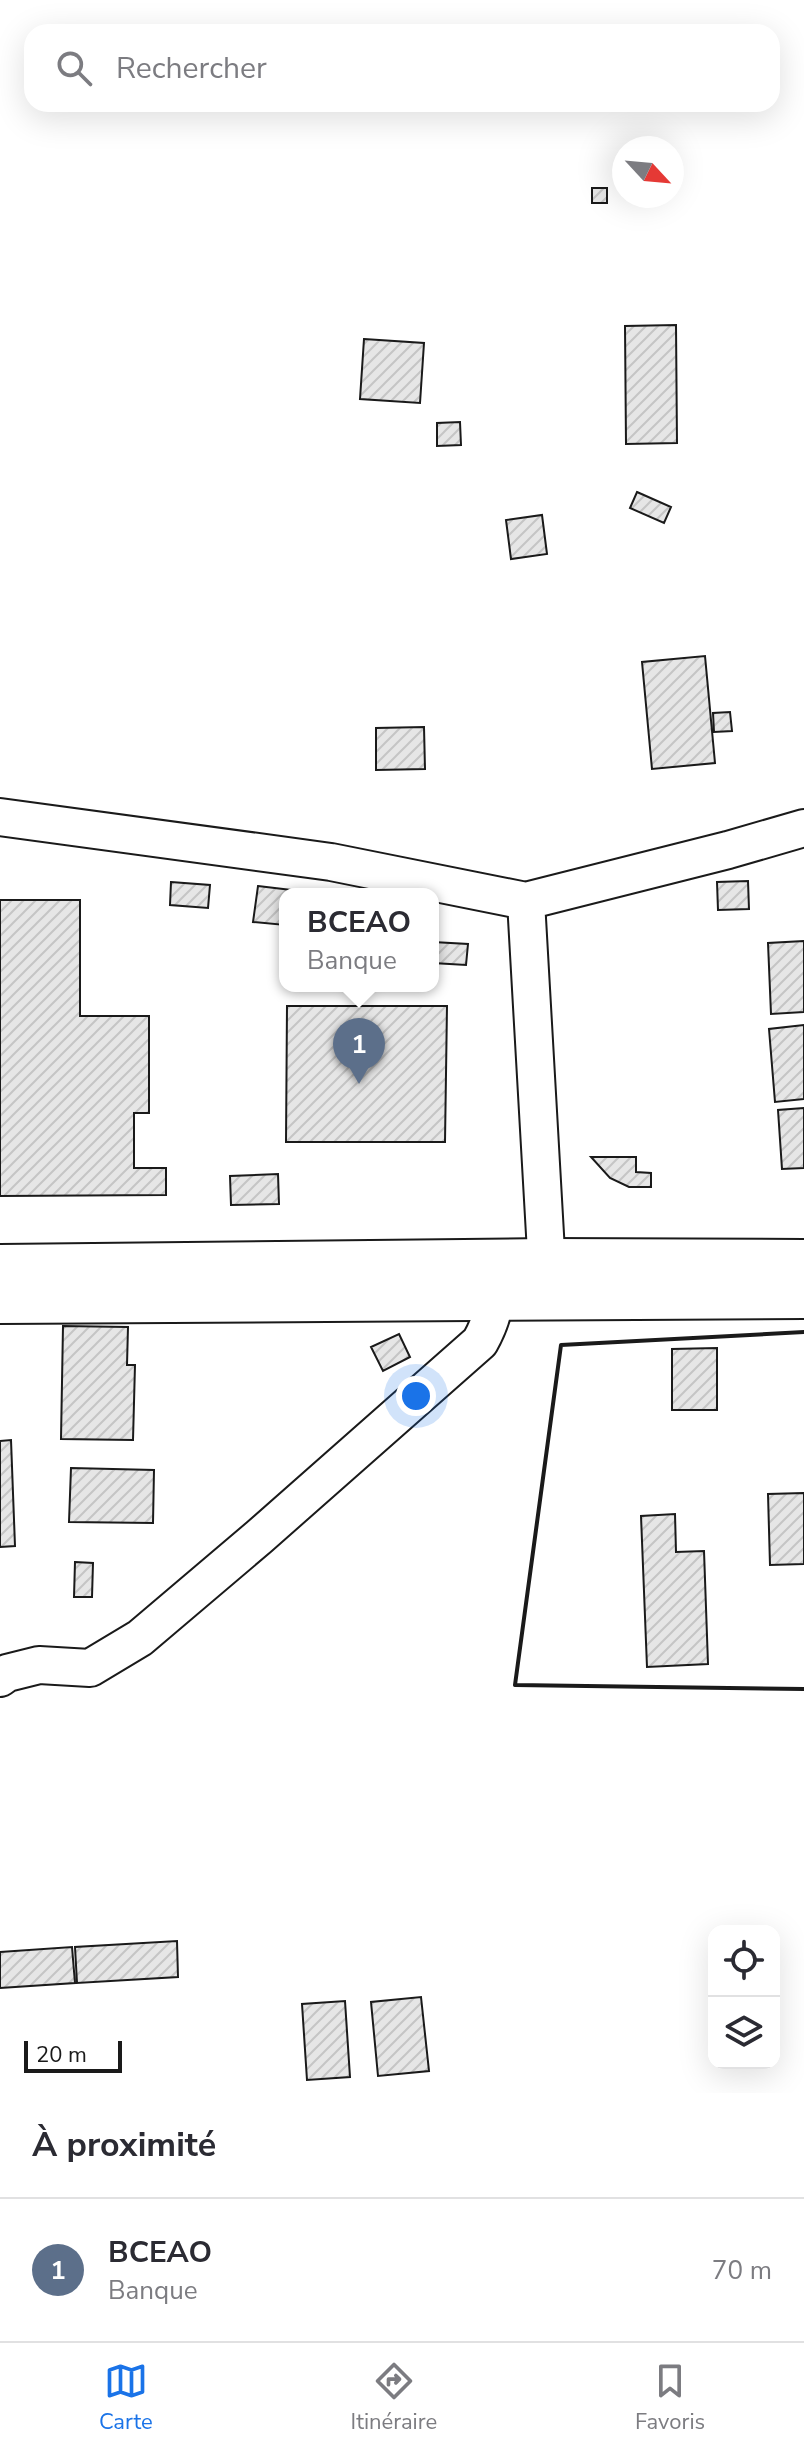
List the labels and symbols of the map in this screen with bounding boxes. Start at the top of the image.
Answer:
north arrow [612,136,684,208]
pin: 1 [333,1018,385,1084]
your location [396,1376,436,1416]
scale bar [24,2037,122,2073]

